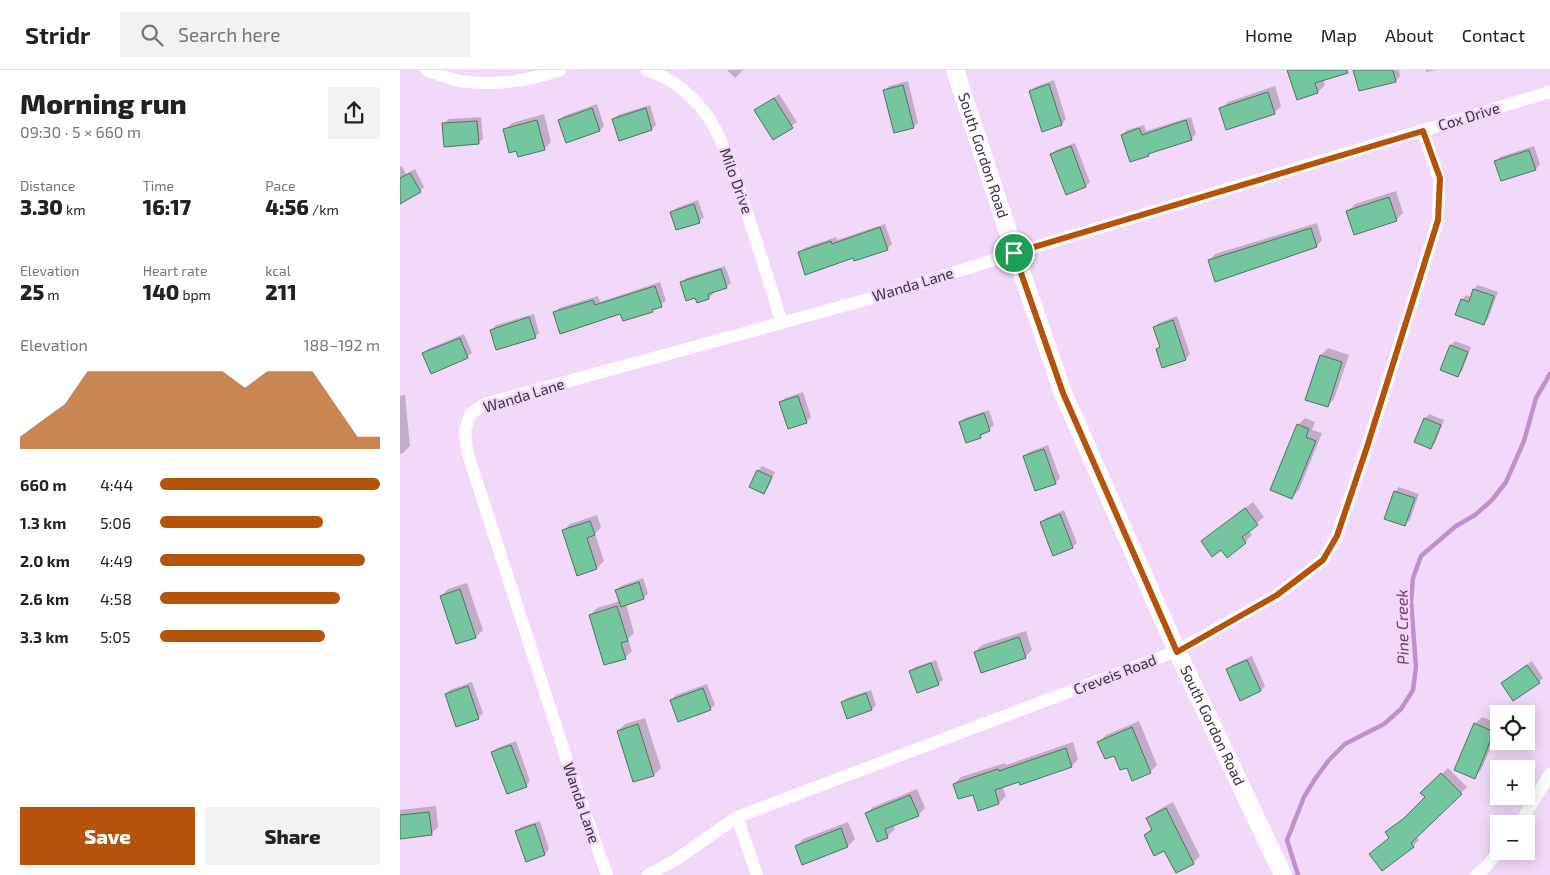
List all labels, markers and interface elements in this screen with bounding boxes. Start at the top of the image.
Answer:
search box [120,12,470,57]
text: Stridr [25,20,90,49]
icon: search [138,21,166,49]
text: Search here [178,23,280,46]
text: Home [1245,24,1293,46]
text: Map [1321,24,1357,46]
text: About [1385,24,1434,46]
text: Contact [1462,24,1525,46]
text: Morning run [20,86,187,120]
button: share [328,87,380,139]
street label: South Gordon Road [955,90,1013,220]
street label: Cox Drive [1436,98,1502,134]
text: 09:30 · 5 × 660 m [20,122,141,141]
street label: Milo Drive [717,145,757,216]
text: Distance [20,177,75,194]
text: Time [143,177,174,194]
text: Pace [265,177,295,194]
text: 3.30 [20,194,63,219]
text: 16:17 [143,194,191,219]
text: 4:56 [265,194,309,219]
text: km [63,201,85,218]
text: /km [309,201,339,218]
pin [993,232,1035,274]
icon: arrive [1000,239,1028,267]
text: Elevation [20,262,79,279]
text: Heart rate [143,262,207,279]
text: kcal [265,262,291,279]
street label: Wanda Lane [870,263,955,305]
text: 25 [20,279,44,304]
text: 140 [143,279,179,304]
text: 211 [265,279,297,304]
text: m [44,286,60,303]
text: bpm [179,286,211,303]
text: Elevation [20,335,88,354]
text: 188–192 m [303,335,380,354]
street label: Wanda Lane [481,374,566,416]
text: 660 m [20,475,67,494]
text: 4:44 [100,475,133,494]
text: 1.3 km [20,513,66,532]
text: 5:06 [100,513,131,532]
text: 2.0 km [20,551,70,570]
text: 4:49 [100,551,133,570]
text: 2.6 km [20,589,69,608]
text: 4:58 [100,589,132,608]
water label: Pine Creek [1391,589,1412,665]
text: 3.3 km [20,627,69,646]
text: 5:05 [100,627,131,646]
street label: Creveis Road [1071,650,1159,698]
street label: South Gordon Road [1177,662,1249,788]
map controls [1490,705,1535,860]
button: locate [1490,705,1535,750]
street label: Wanda Lane [560,760,604,845]
button: + [1490,760,1535,805]
button: Save [20,807,195,865]
button: Share [205,807,380,865]
button: − [1490,815,1535,860]

